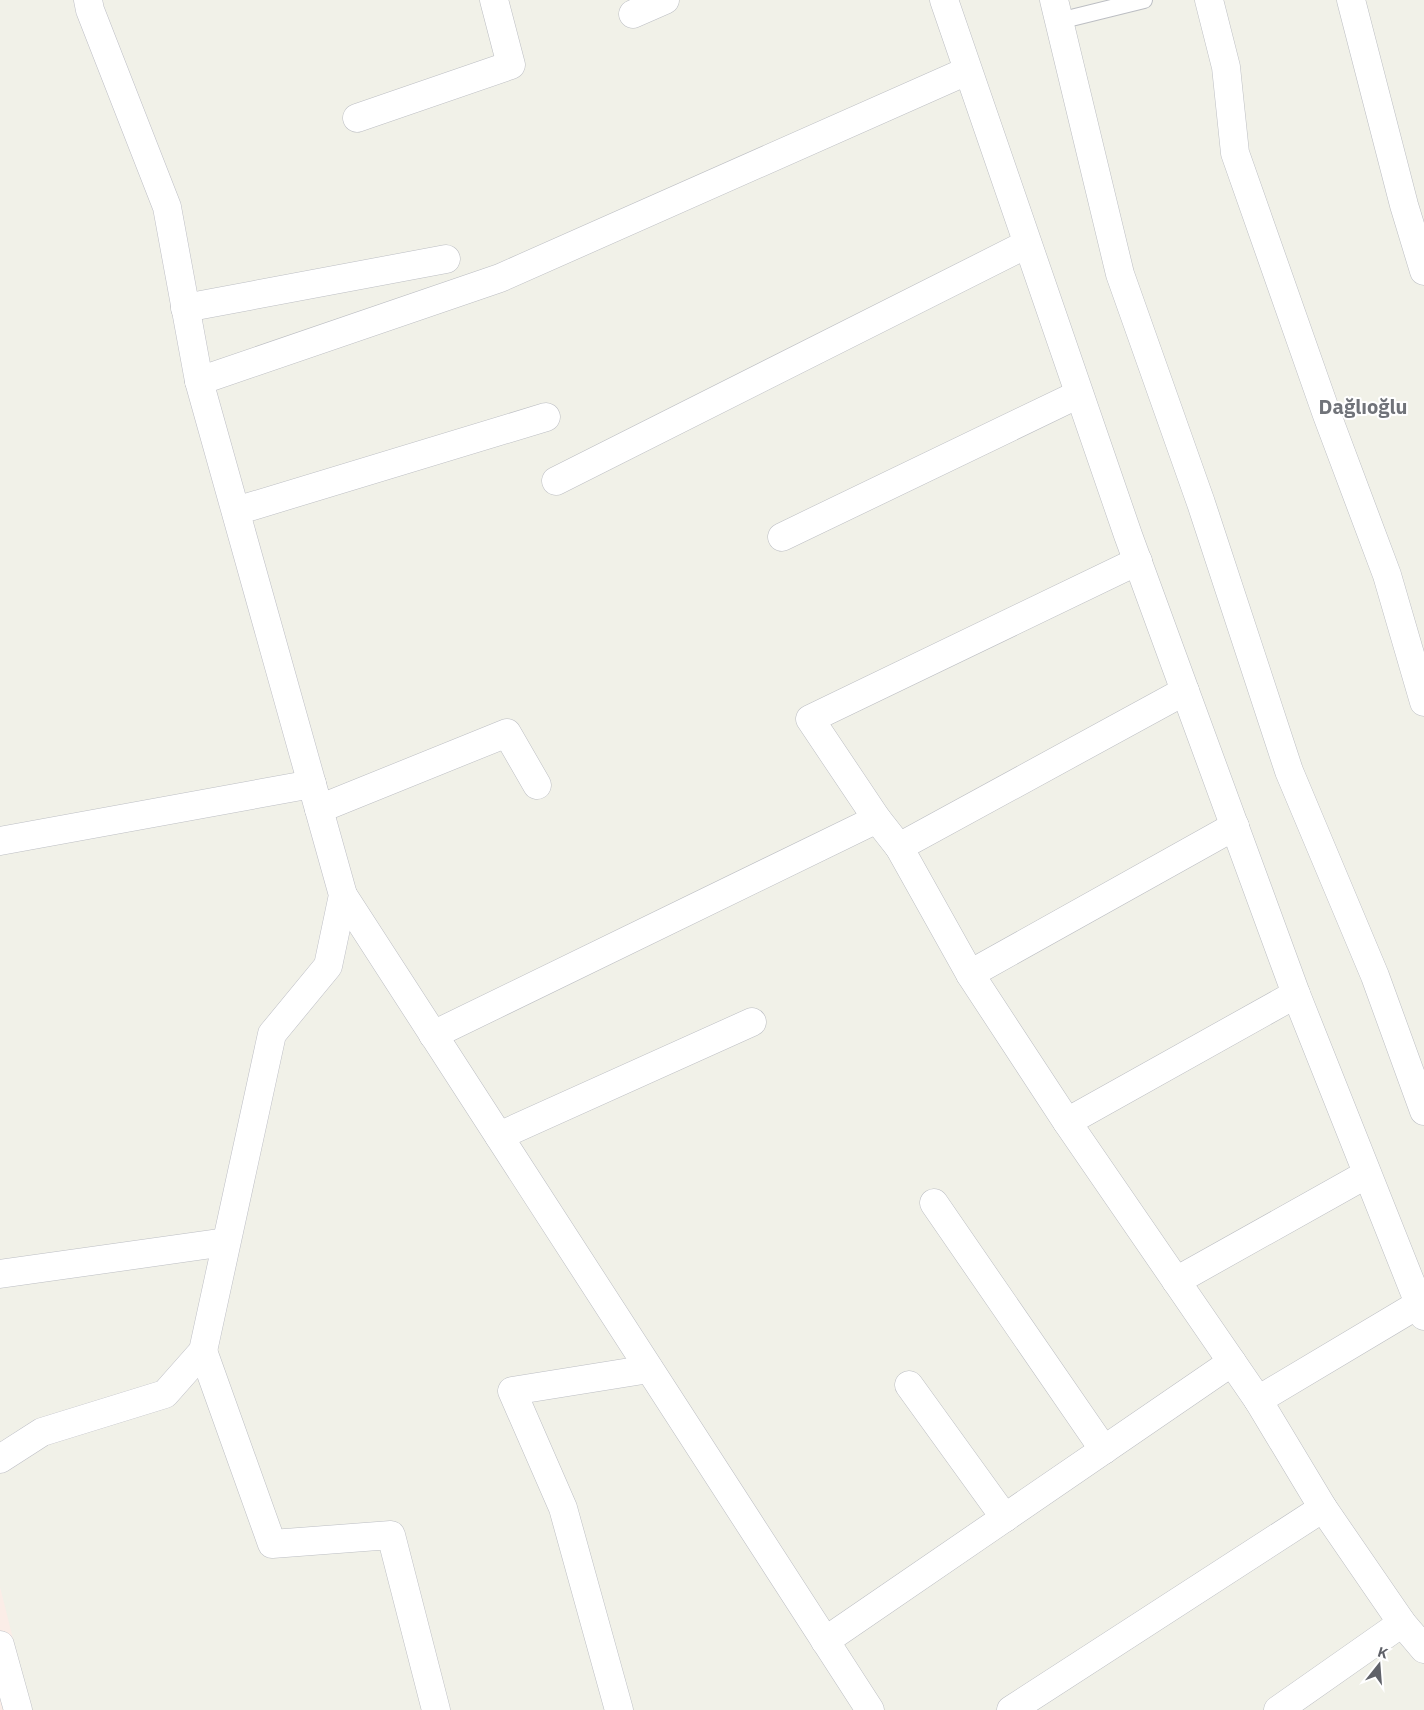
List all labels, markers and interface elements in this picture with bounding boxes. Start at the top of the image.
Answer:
district label: Dağlıoğlu [1319,393,1407,420]
north arrow [1354,1640,1404,1690]
text: K [1376,1643,1390,1663]

